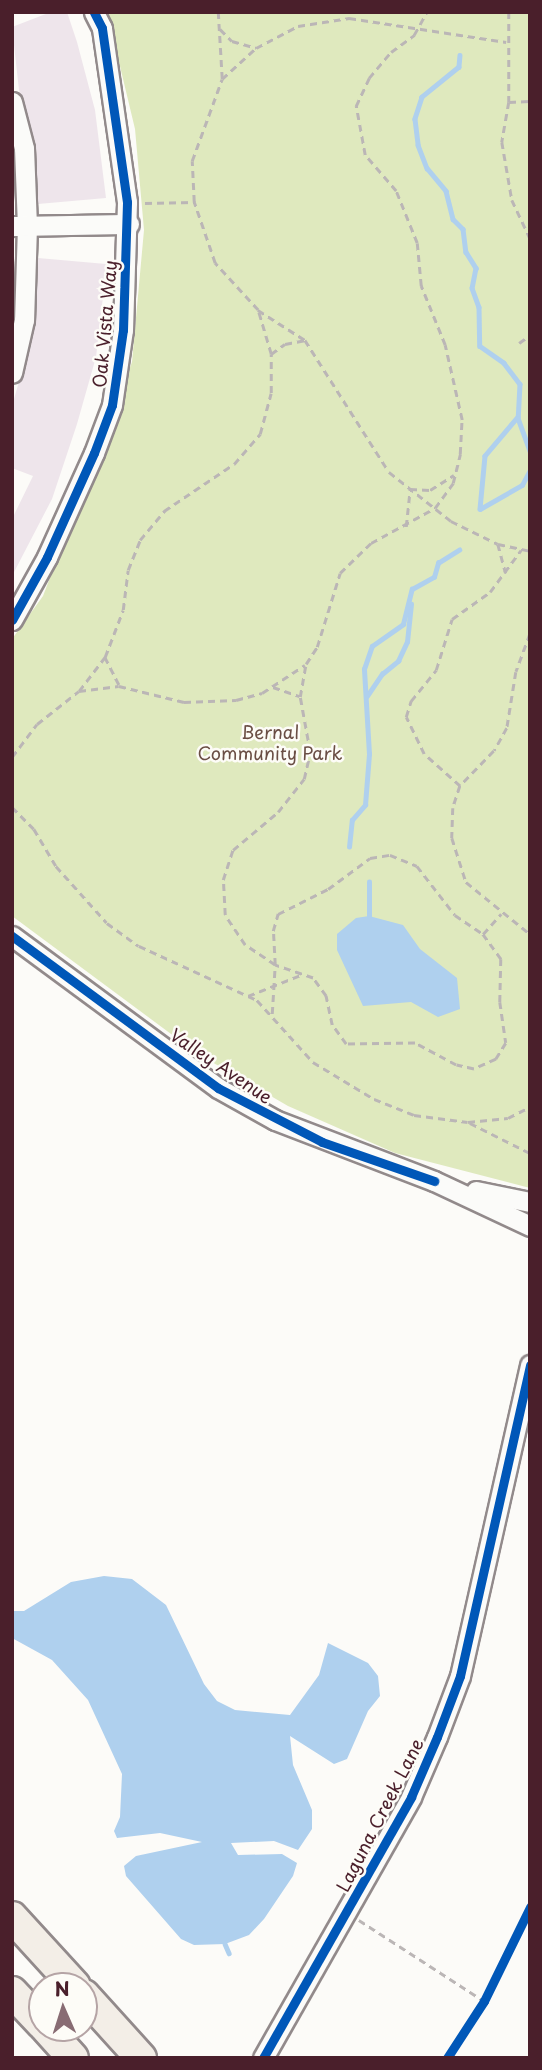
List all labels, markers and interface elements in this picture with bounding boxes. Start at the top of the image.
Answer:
street label: Oak Vista Way [89,258,121,390]
park label: Bernal Community Park [197,722,343,764]
street label: Valley Avenue [166,1024,276,1108]
street label: Laguna Creek Lane [332,1734,428,1896]
north arrow [28,1972,98,2042]
text: N [54,1974,70,2002]

